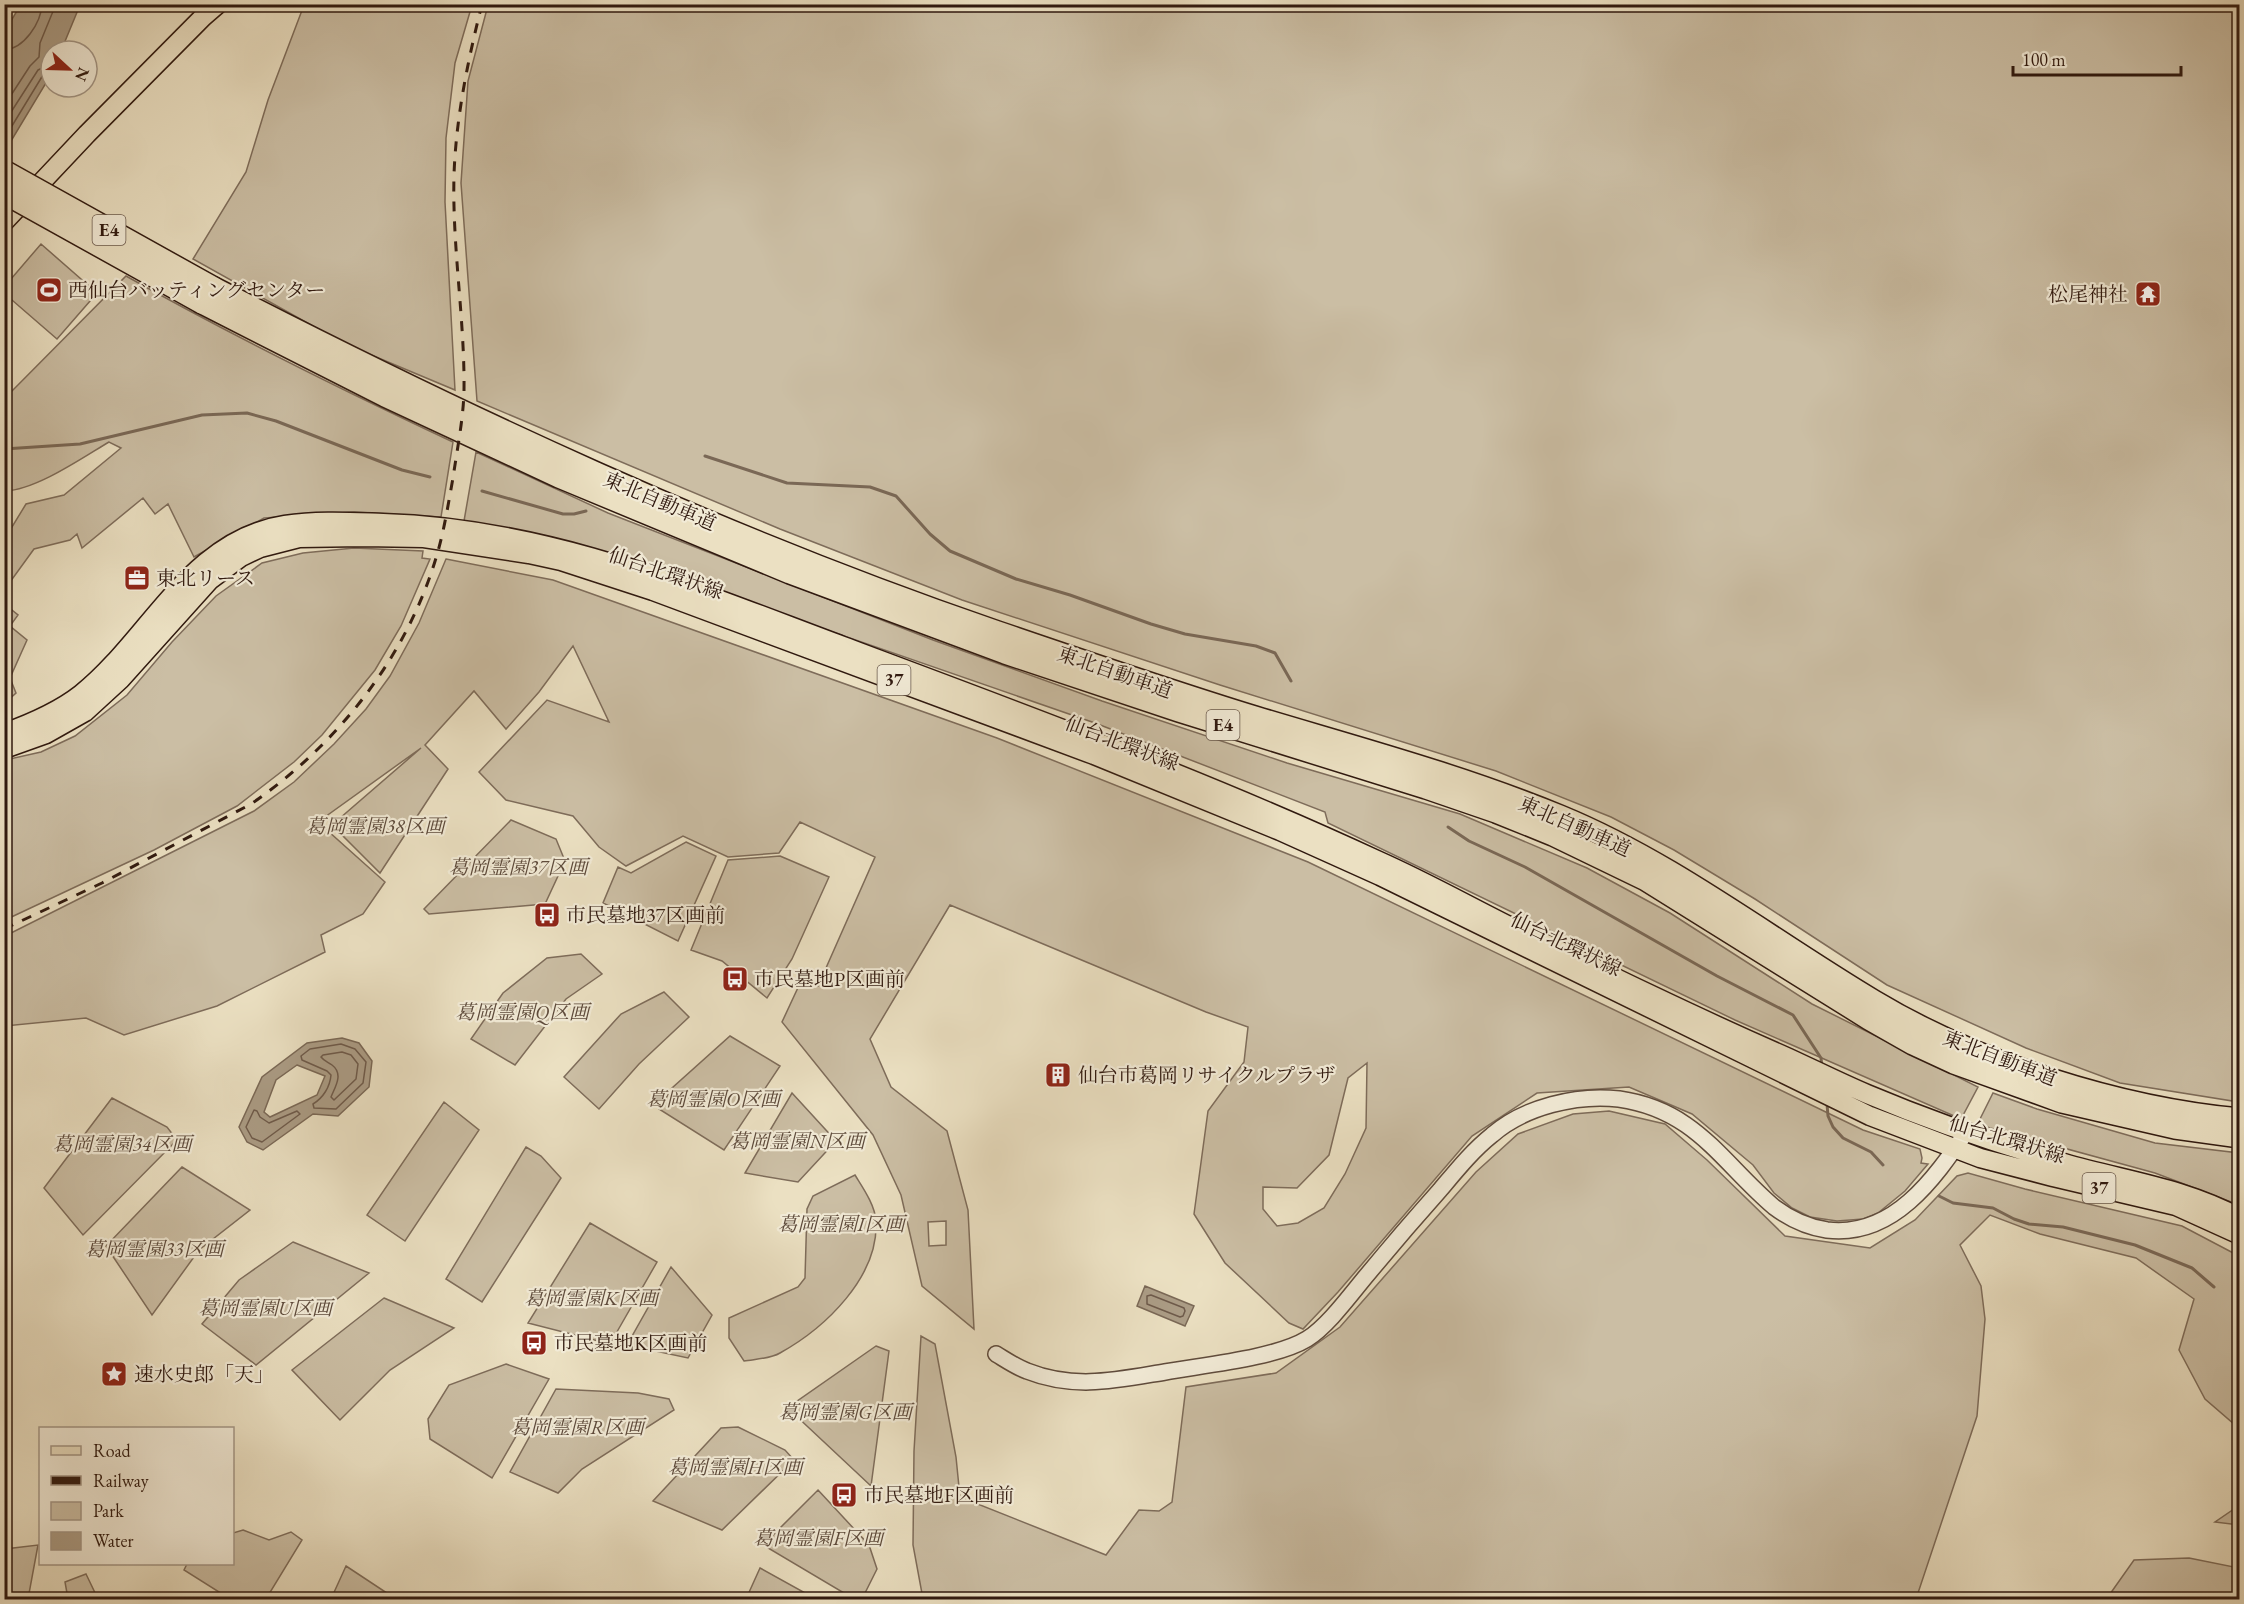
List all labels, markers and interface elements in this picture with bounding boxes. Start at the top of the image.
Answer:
north arrow [39,39,99,99]
scale bar [2013,39,2181,77]
text: 100 m [2022,48,2066,71]
text: N [70,64,95,84]
road number: E4 [92,215,126,245]
sports icon: 西仙台バッティングセンター [34,275,64,305]
place label: 西仙台バッティングセンター [68,277,325,303]
temple icon: 松尾神社 [2133,279,2163,309]
place label: 松尾神社 [2048,281,2128,307]
street label: 東北自動車道 [600,466,720,536]
street label: 仙台北環状線 [605,541,727,605]
office icon: 東北リース [122,563,152,593]
place label: 東北リース [156,565,255,591]
street label: 東北自動車道 [1054,640,1176,704]
road number: 37 [878,665,910,695]
street label: 仙台北環状線 [1061,709,1183,777]
road number: E4 [1206,710,1240,740]
street label: 東北自動車道 [1515,790,1635,862]
park label: 葛岡霊園38区画 [305,813,448,839]
park label: 葛岡霊園37区画 [448,854,591,880]
bus stop icon: 市民墓地37区画前 [532,900,562,930]
place label: 市民墓地37区画前 [566,902,725,928]
street label: 仙台北環状線 [1506,906,1626,982]
bus stop icon: 市民墓地P区画前 [720,964,750,994]
place label: 市民墓地P区画前 [754,966,905,992]
park label: 葛岡霊園Q区画 [455,999,592,1025]
street label: 東北自動車道 [1939,1024,2061,1092]
building icon: 仙台市葛岡リサイクルプラザ [1043,1060,1073,1090]
place label: 仙台市葛岡リサイクルプラザ [1078,1062,1335,1088]
park label: 葛岡霊園O区画 [646,1086,783,1112]
street label: 仙台北環状線 [1946,1109,2068,1169]
park label: 葛岡霊園N区画 [729,1128,868,1154]
park label: 葛岡霊園34区画 [52,1131,195,1157]
road number: 37 [2082,1173,2116,1203]
park label: 葛岡霊園I区画 [777,1211,908,1237]
park label: 葛岡霊園33区画 [84,1236,227,1262]
park label: 葛岡霊園K区画 [524,1285,661,1311]
park label: 葛岡霊園U区画 [198,1295,335,1321]
bus stop icon: 市民墓地K区画前 [519,1328,549,1358]
place label: 市民墓地K区画前 [554,1330,708,1356]
place icon: 速水史郎「天」 [99,1359,129,1389]
place label: 速水史郎「天」 [134,1361,274,1387]
park label: 葛岡霊園G区画 [778,1399,915,1425]
park label: 葛岡霊園R区画 [510,1414,647,1440]
legend [39,1427,234,1565]
text: Road [93,1439,132,1462]
park label: 葛岡霊園H区画 [667,1454,806,1480]
text: Railway [93,1469,149,1492]
bus stop icon: 市民墓地F区画前 [829,1480,859,1510]
place label: 市民墓地F区画前 [864,1482,1014,1508]
text: Park [93,1499,124,1522]
park label: 葛岡霊園F区画 [753,1525,886,1551]
text: Water [93,1529,134,1552]

